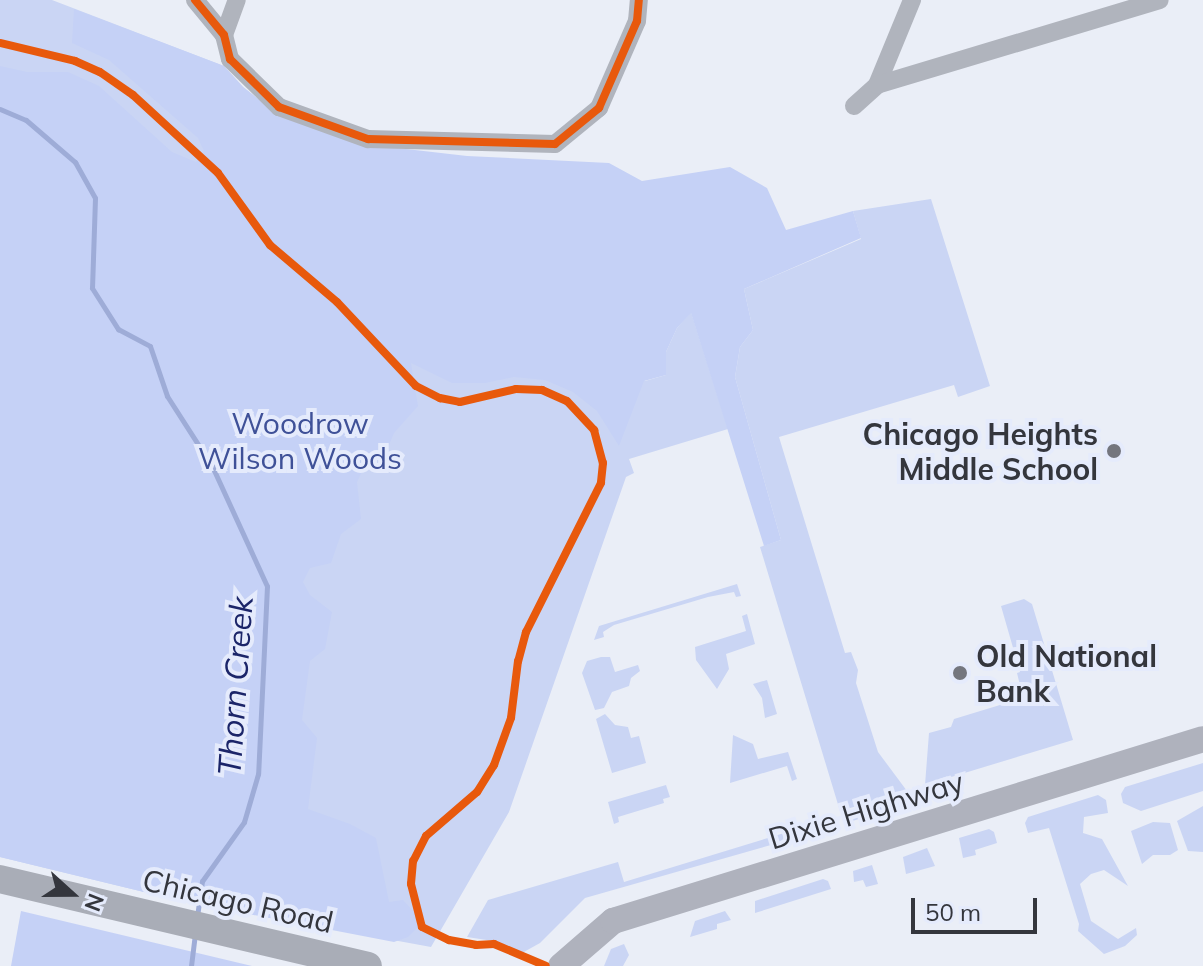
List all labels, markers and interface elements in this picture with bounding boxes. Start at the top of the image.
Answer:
park label: Woodrow Wilson Woods [198,405,402,476]
place label: Chicago Heights Middle School [863,416,1098,486]
marker: Chicago Heights Middle School [1105,442,1123,460]
water label: Thorn Creek [210,595,260,777]
place label: Old National Bank [976,638,1157,708]
marker: Old National Bank [951,664,969,682]
street label: Dixie Highway [764,763,968,857]
north arrow [32,854,112,934]
street label: Chicago Road [139,862,337,940]
scale bar [915,882,1041,932]
text: N [78,890,110,915]
text: 50 m [925,897,981,927]

